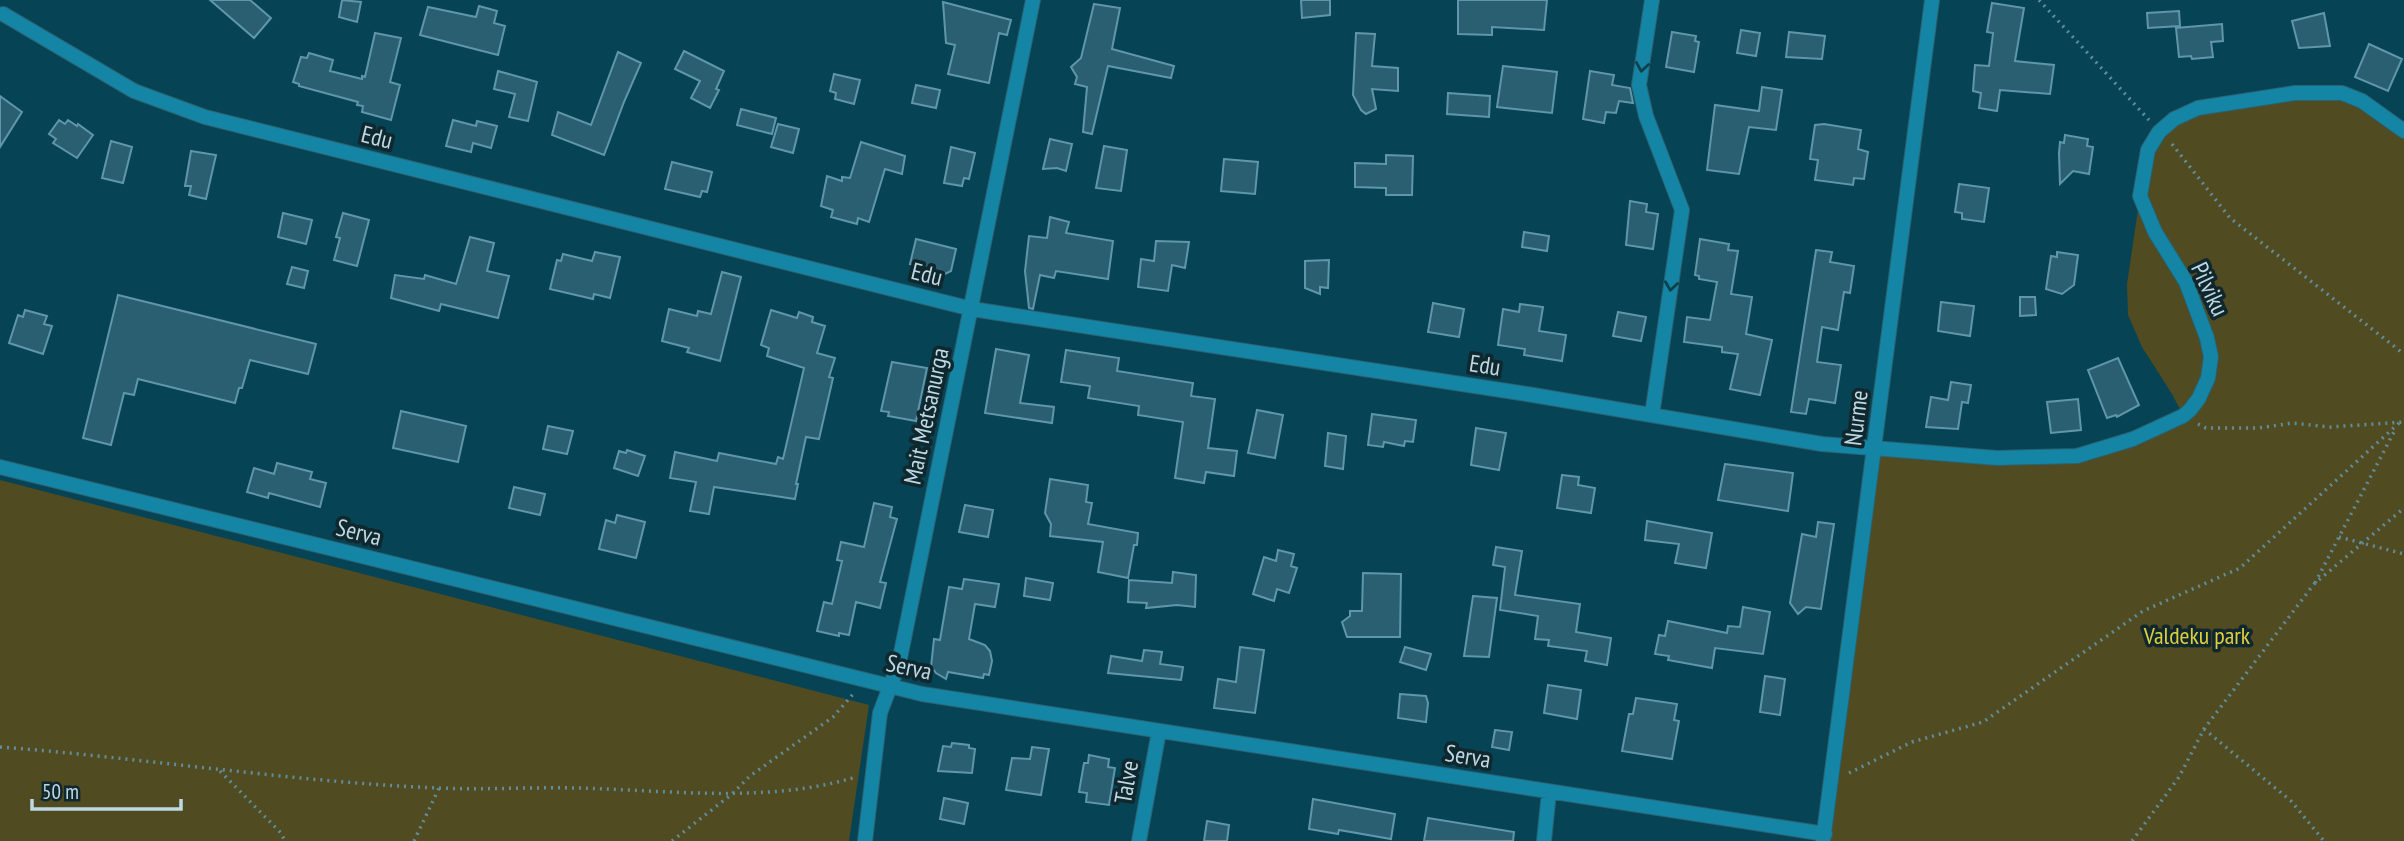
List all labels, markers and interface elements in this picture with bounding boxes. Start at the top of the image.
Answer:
one-way arrow [1635,62,1650,73]
street label: Edu [358,118,396,156]
street label: Edu [908,255,946,293]
street label: Pilviku [2184,257,2236,321]
one-way arrow [1664,281,1679,292]
street label: Mait Metsanurga [896,345,956,487]
street label: Edu [1467,347,1503,383]
street label: Nurme [1837,389,1875,447]
street label: Serva [333,511,385,553]
park label: Valdeku park [2143,620,2251,651]
street label: Serva [883,647,935,687]
street label: Serva [1443,737,1493,775]
street label: Talve [1107,758,1145,806]
scale bar [32,768,180,812]
text: 50 m [42,778,79,805]

